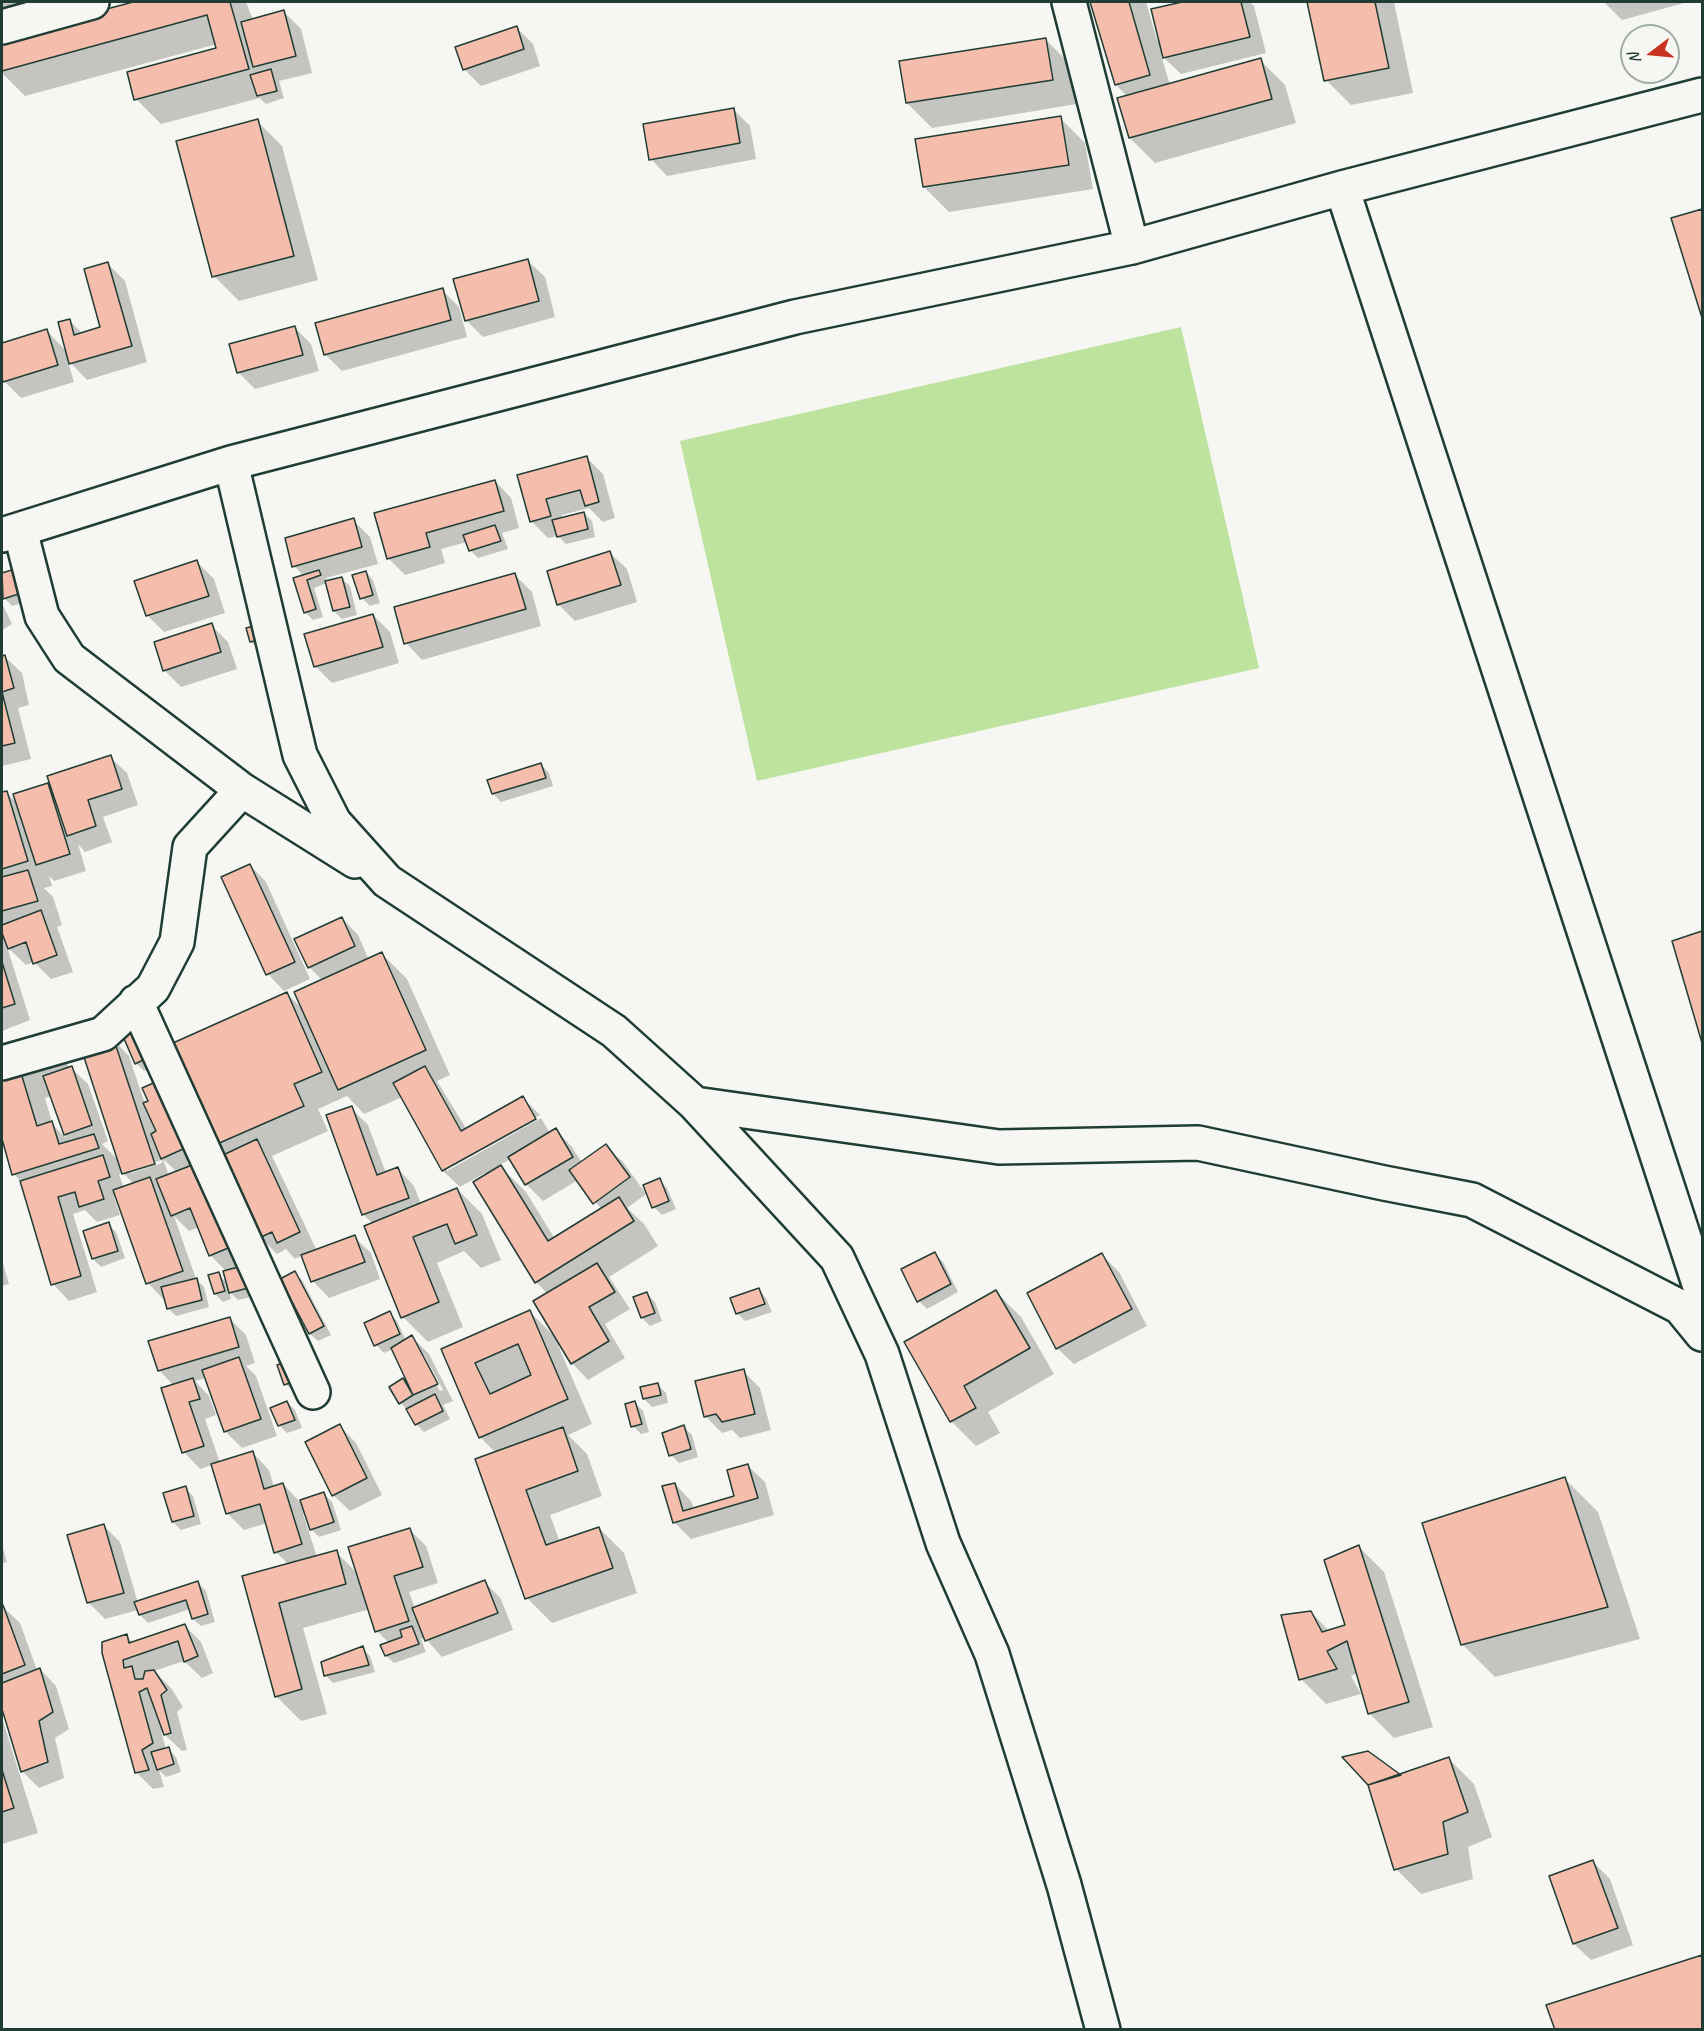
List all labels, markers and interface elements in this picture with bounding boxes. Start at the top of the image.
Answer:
north arrow [1620,24,1680,84]
text: N [1624,51,1646,66]

